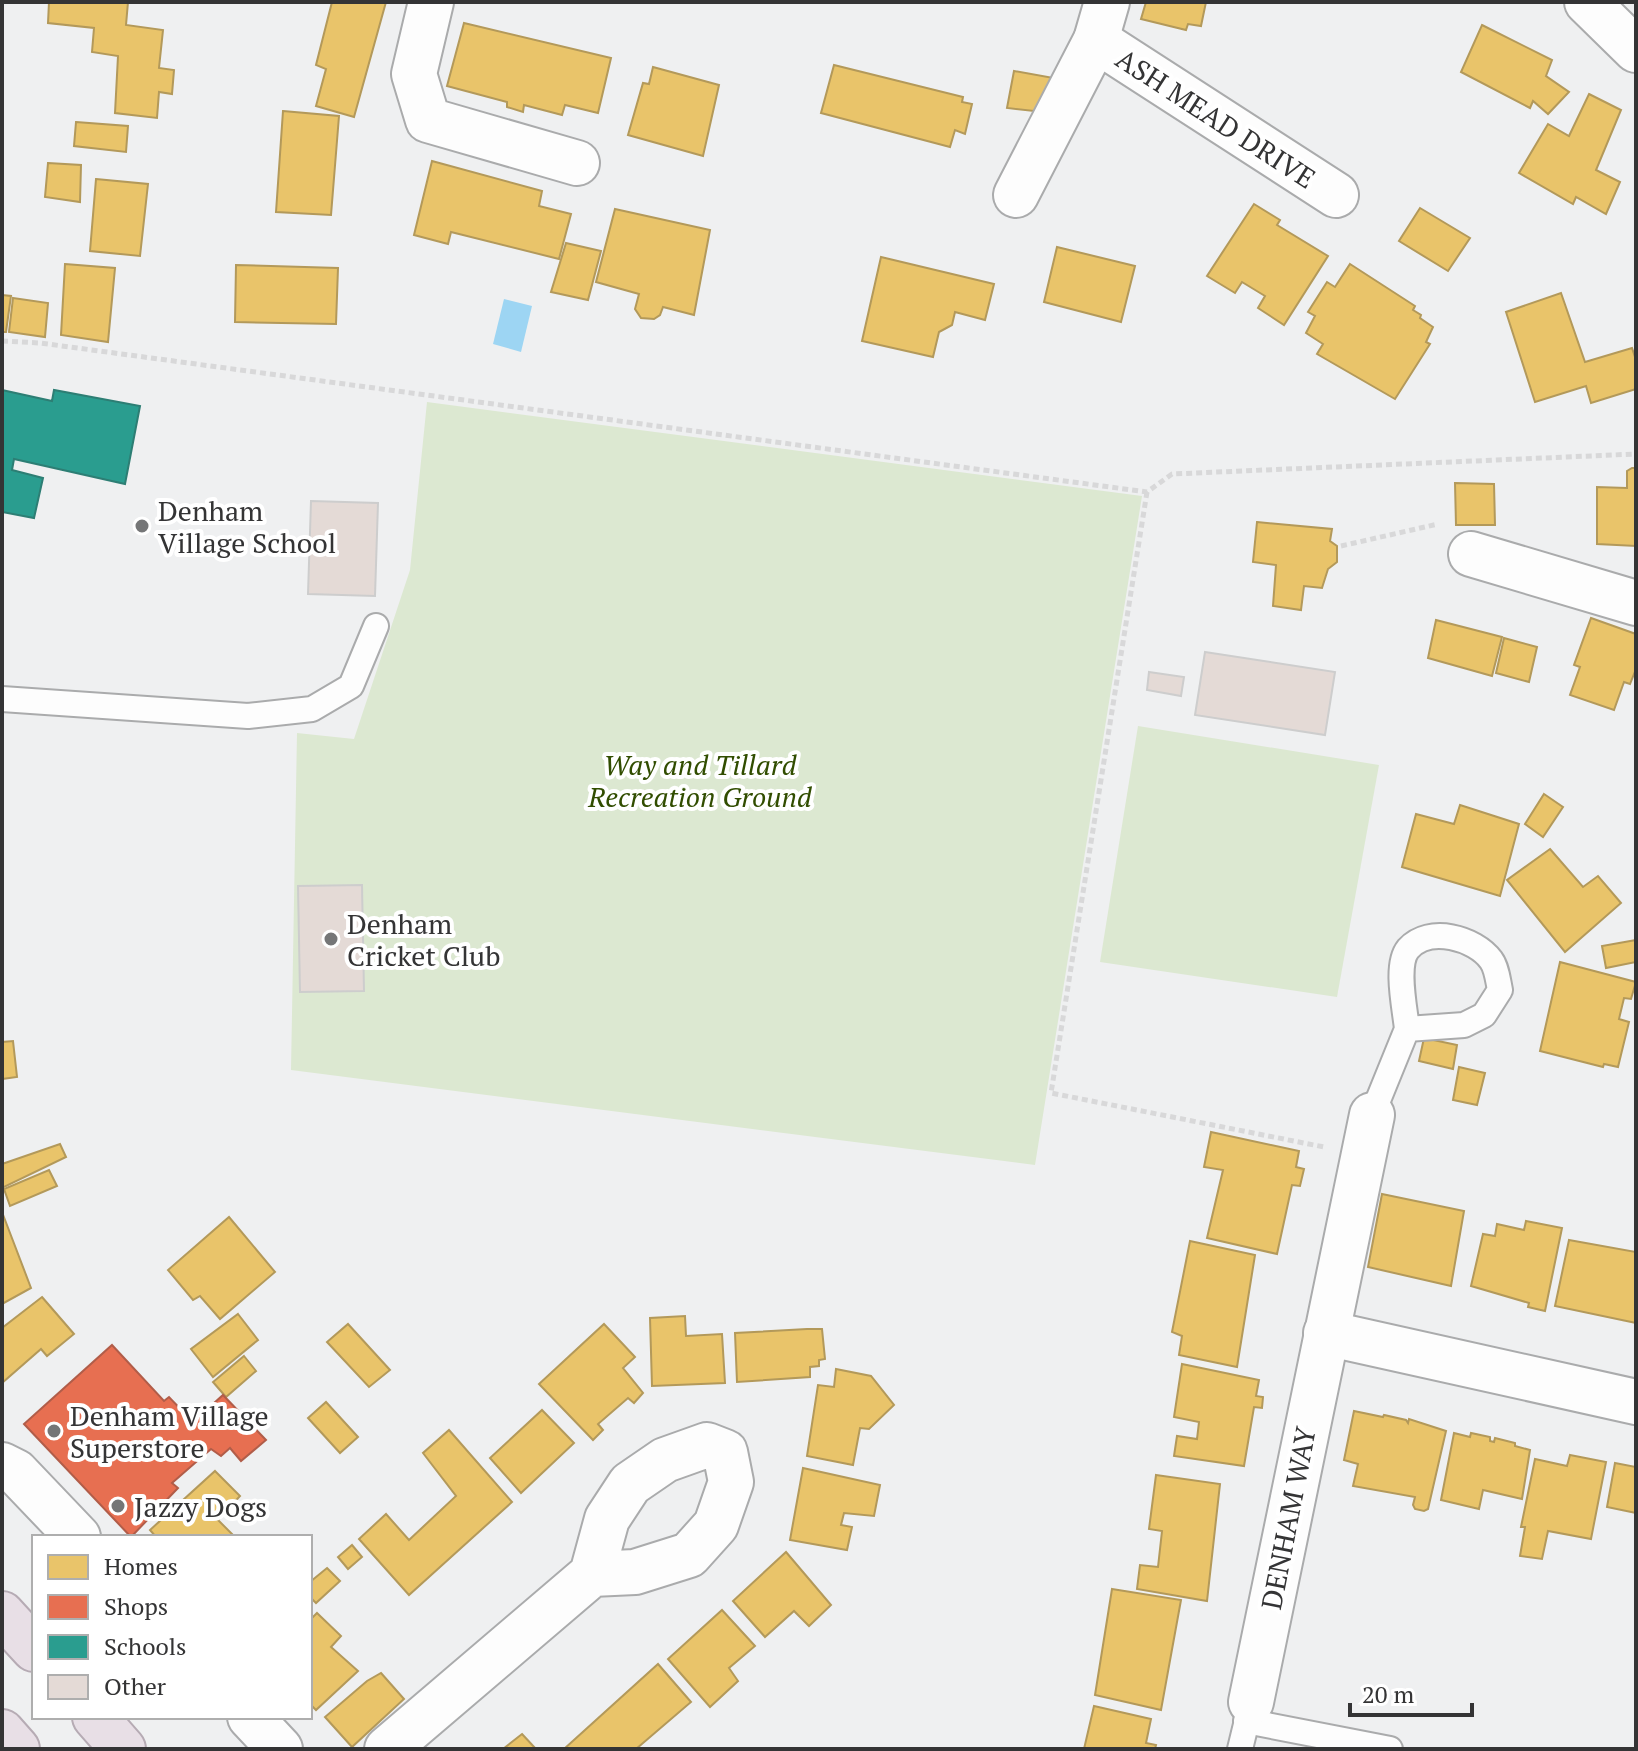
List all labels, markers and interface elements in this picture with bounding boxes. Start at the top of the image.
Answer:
street label: ASH MEAD DRIVE [1109,40,1323,196]
place label: Denham Village School [158,492,336,561]
marker: Denham Village School [133,517,151,535]
park label: Way and Tillard Recreation Ground [587,746,813,815]
place label: Denham Cricket Club [347,905,500,974]
marker: Denham Cricket Club [322,930,340,948]
place label: Denham Village Superstore [70,1397,269,1466]
marker: Denham Village Superstore [45,1422,63,1440]
street label: DENHAM WAY [1252,1423,1324,1613]
place label: Jazzy Dogs [134,1488,267,1525]
marker: Jazzy Dogs [109,1497,127,1515]
legend [32,1535,312,1719]
text: Homes [104,1550,178,1582]
text: Shops [104,1590,168,1622]
text: Schools [104,1630,186,1662]
scale bar [1350,1667,1472,1717]
text: Other [104,1670,167,1702]
text: 20 m [1362,1678,1414,1710]

